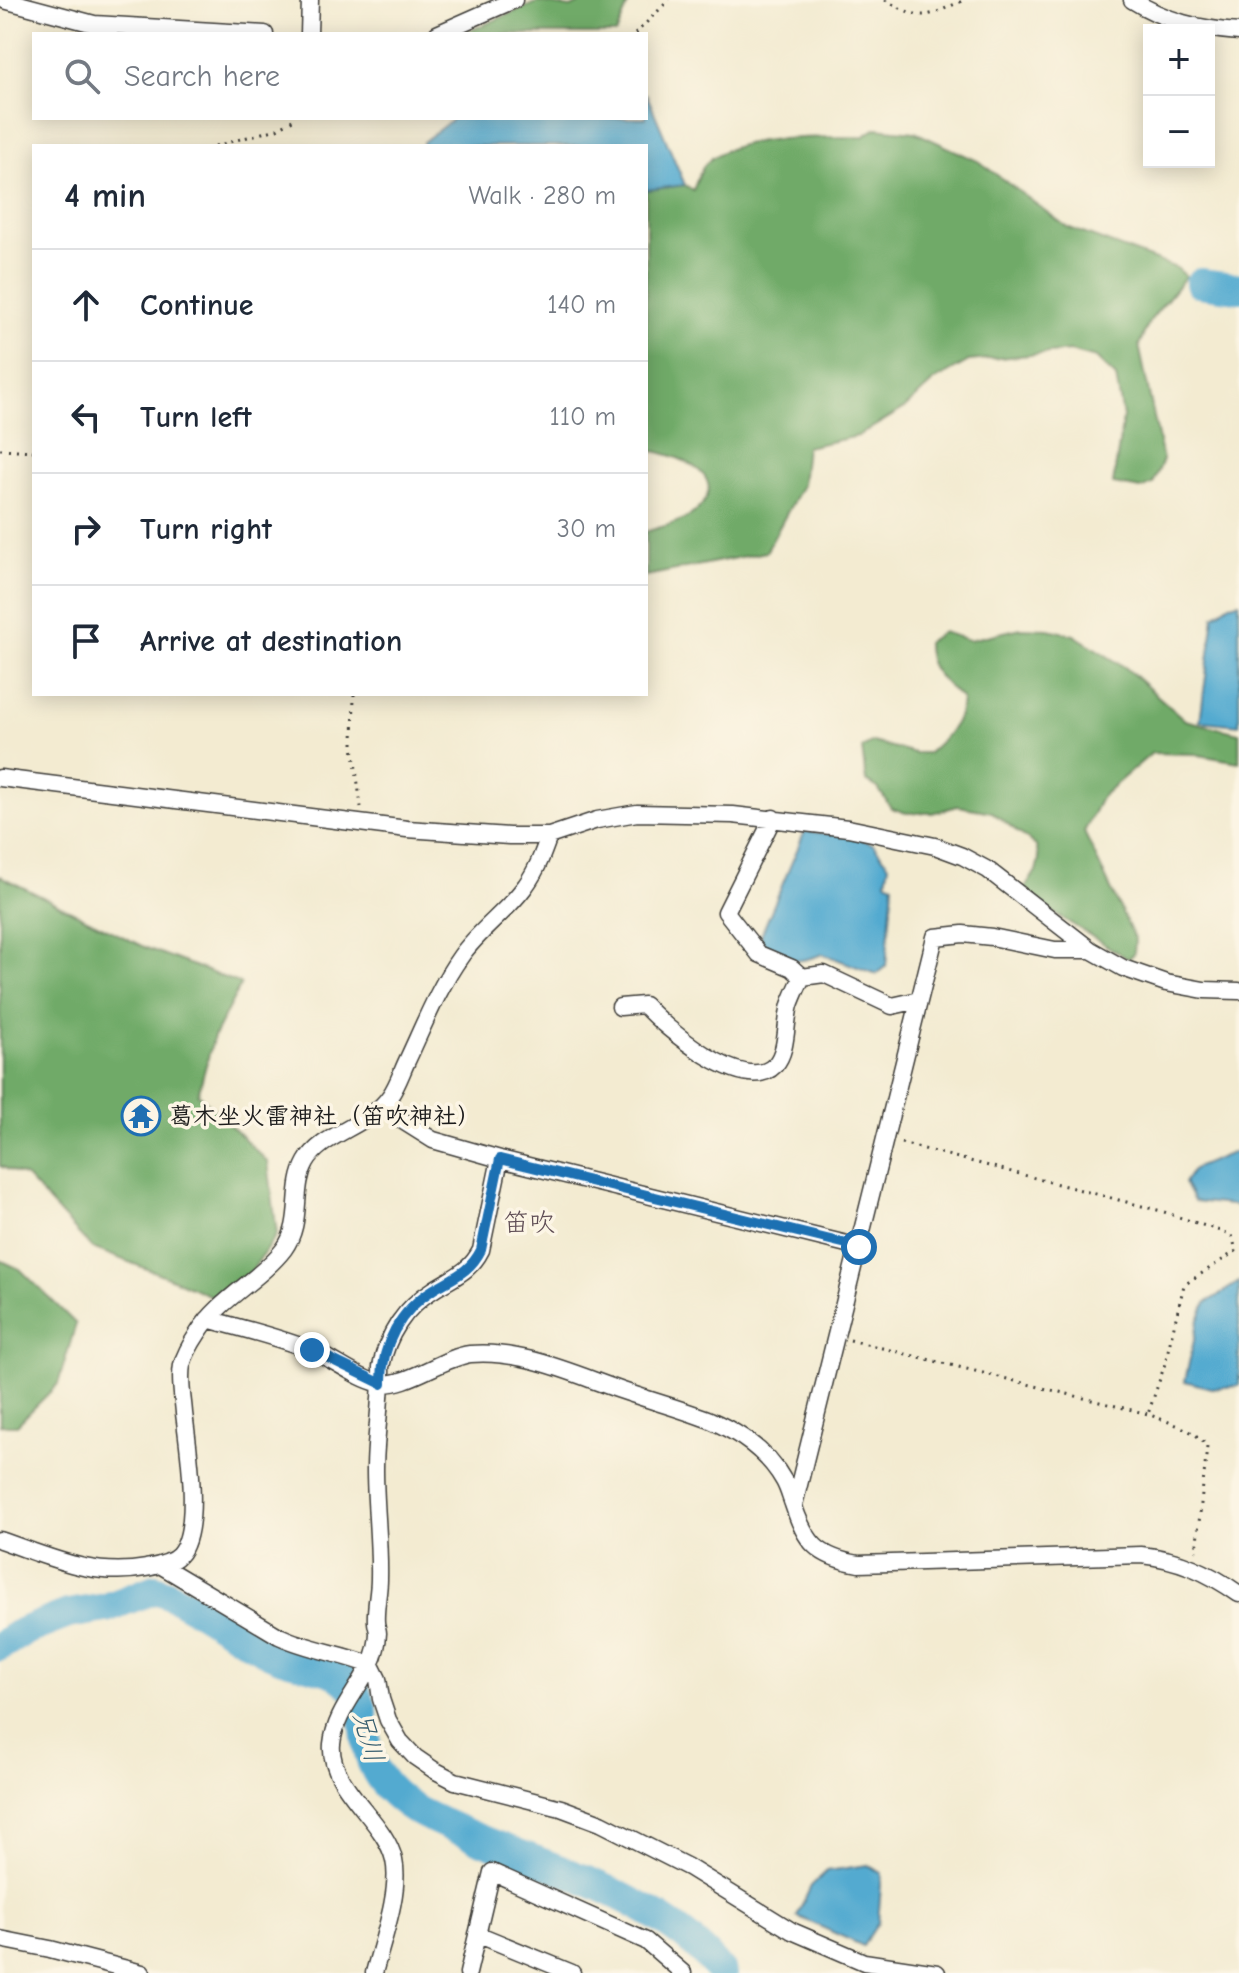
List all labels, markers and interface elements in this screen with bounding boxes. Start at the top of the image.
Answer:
map controls [1143,24,1215,168]
button: + [1143,24,1215,96]
search box [32,32,648,120]
icon: search [60,54,104,98]
text: Search here [124,59,280,94]
button: − [1143,96,1215,168]
text: 4 min [64,176,146,216]
text: Walk · 280 m [469,181,616,211]
icon: ahead [64,283,108,327]
text: Continue [140,288,254,323]
text: 140 m [547,290,616,320]
icon: left [64,395,108,439]
text: Turn left [140,400,252,435]
text: 110 m [549,402,616,432]
icon: right [64,507,108,551]
text: Turn right [140,512,272,547]
text: 30 m [557,514,616,544]
icon: arrive [64,619,108,663]
text: Arrive at destination [140,624,402,659]
temple icon: 葛木坐火雷神社（笛吹神社） [120,1095,162,1137]
place label: 葛木坐火雷神社（笛吹神社） [169,1102,481,1130]
district label: 笛吹 [503,1208,555,1238]
route start [841,1229,877,1265]
route end [294,1332,330,1368]
water label: 兄川 [347,1708,389,1766]

